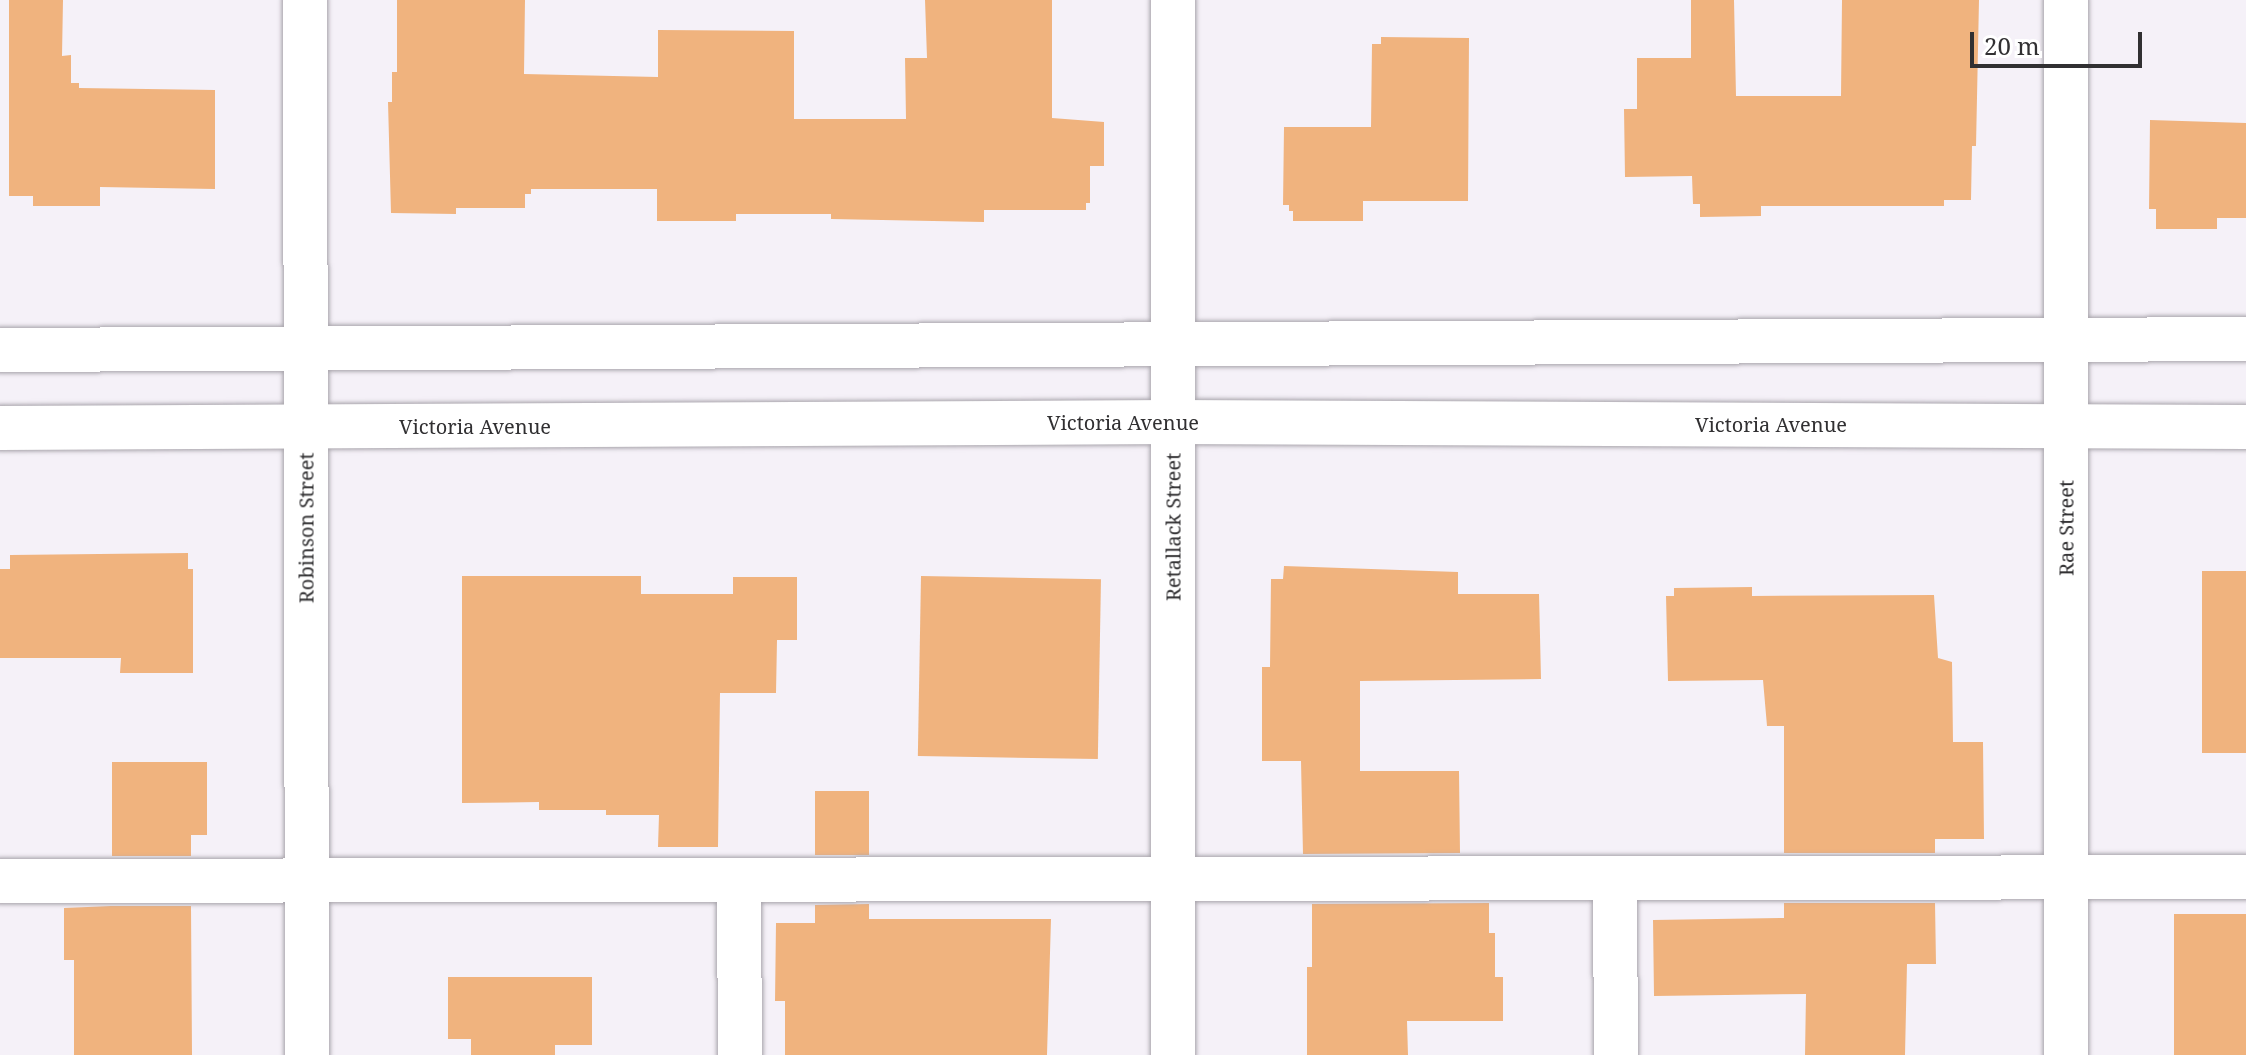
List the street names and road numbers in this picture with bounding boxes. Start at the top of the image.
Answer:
street label: Victoria Avenue [1047,410,1199,434]
street label: Victoria Avenue [1695,412,1847,436]
street label: Victoria Avenue [399,414,551,438]
street label: Robinson Street [294,453,318,603]
street label: Retallack Street [1161,453,1185,601]
street label: Rae Street [2054,480,2078,576]

